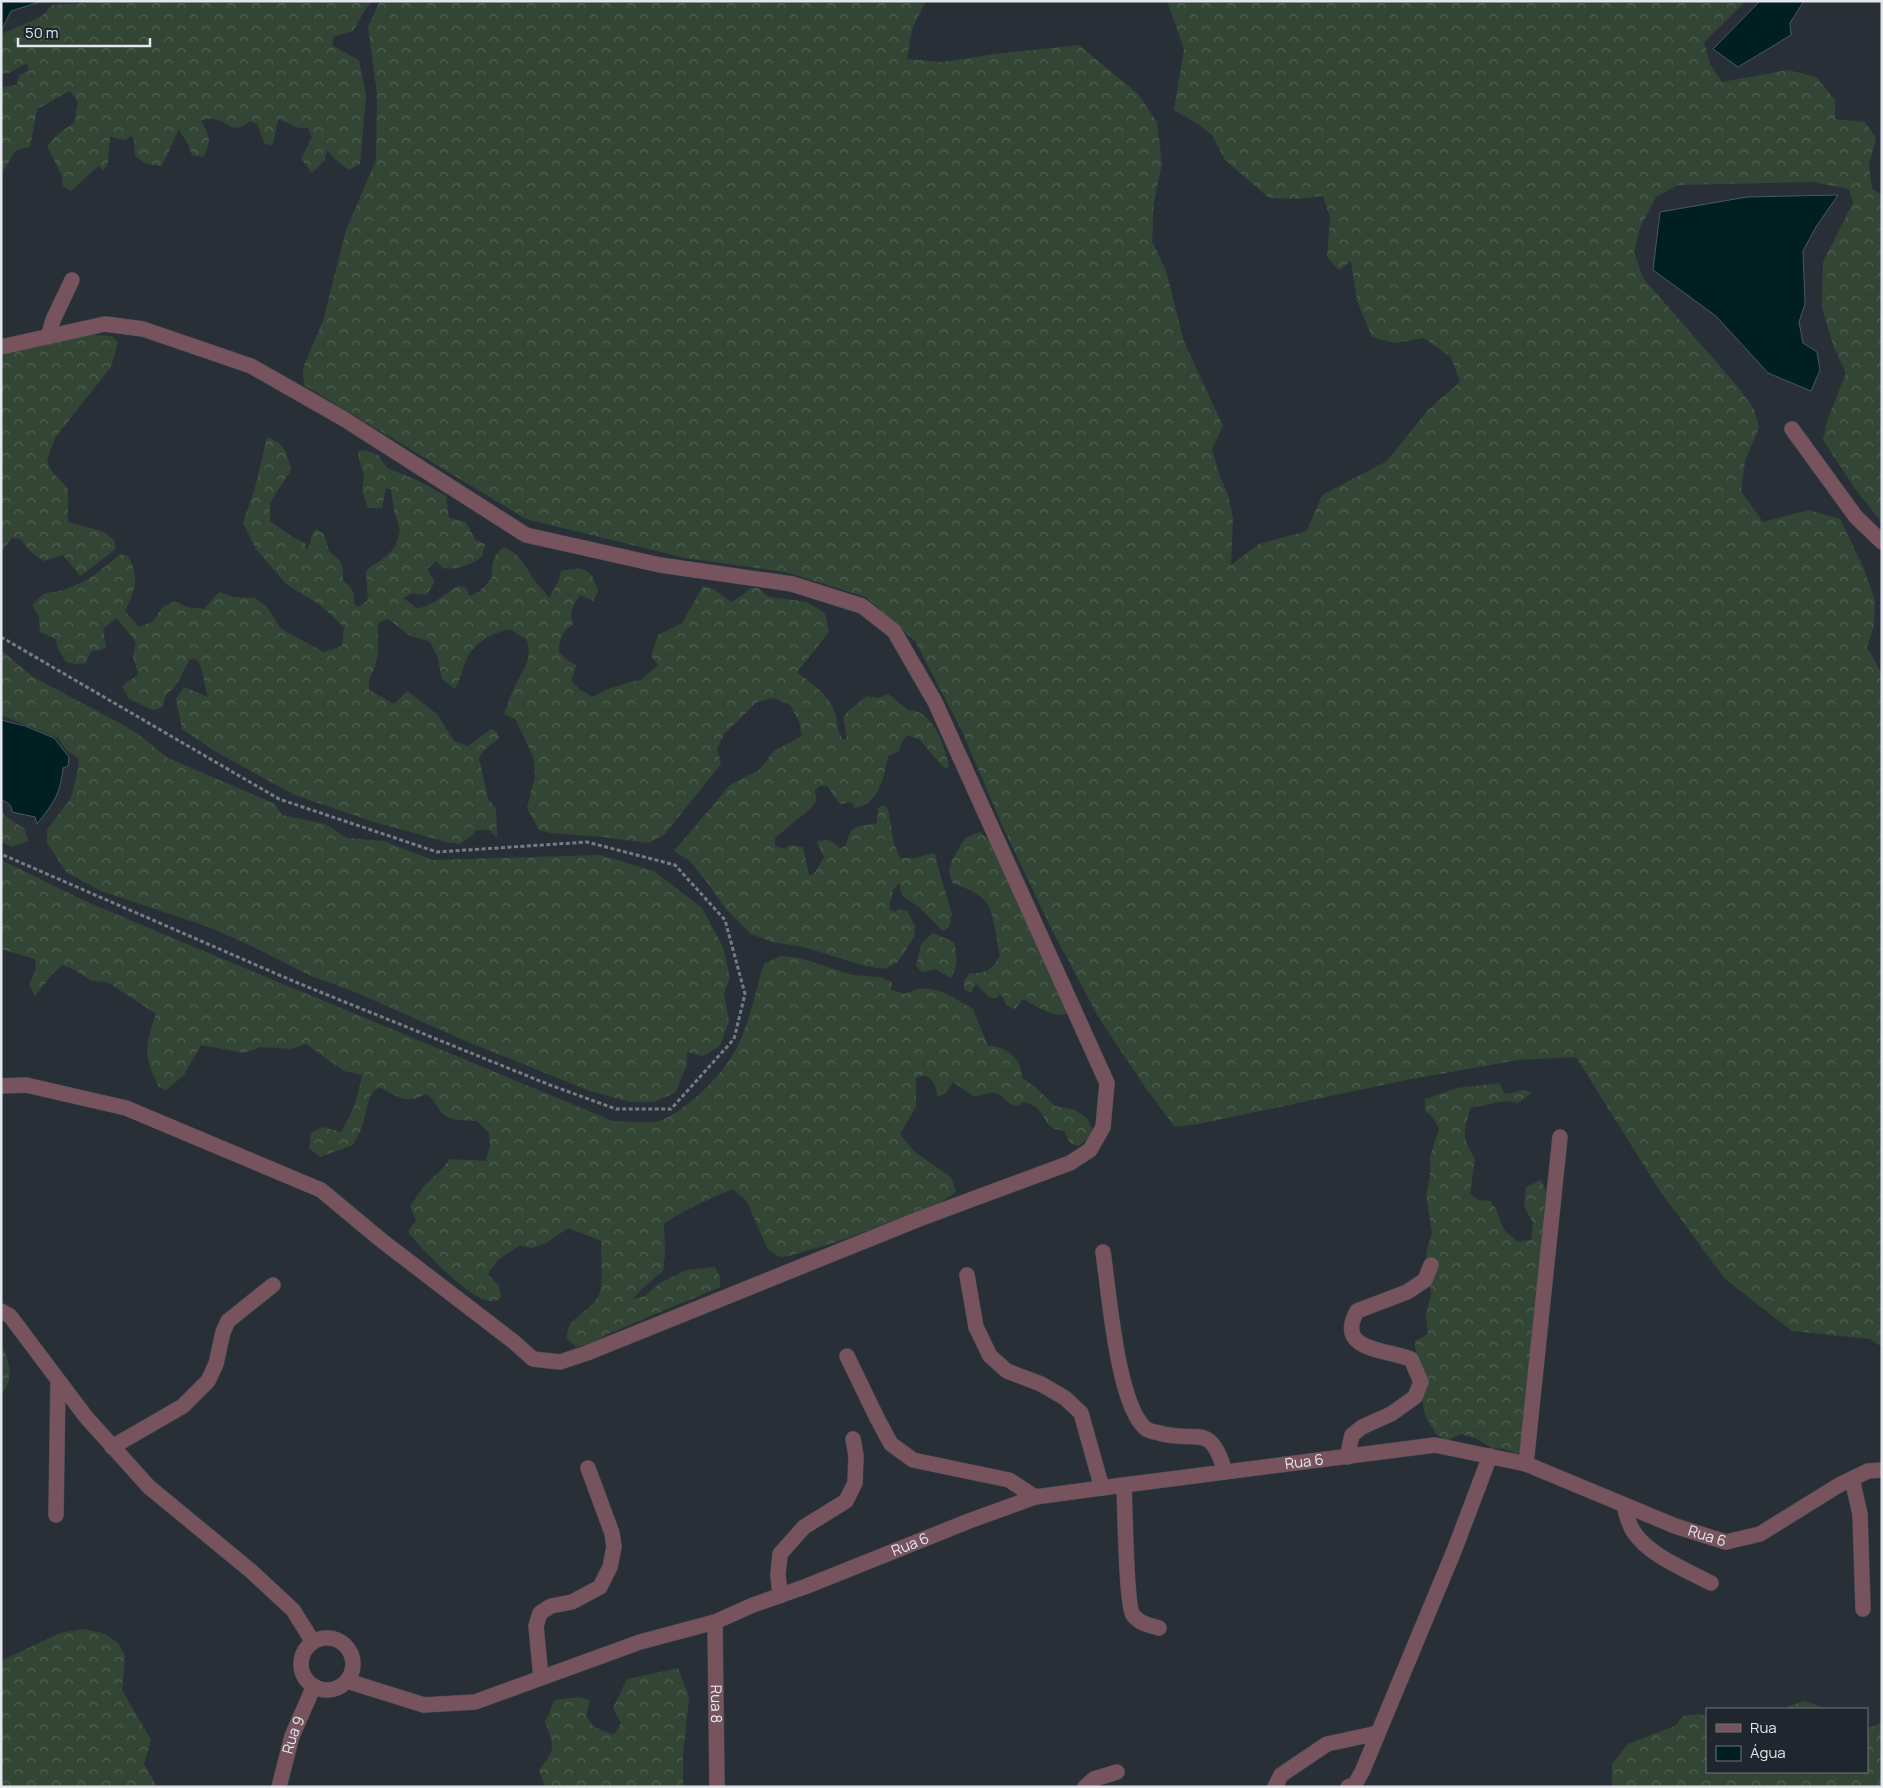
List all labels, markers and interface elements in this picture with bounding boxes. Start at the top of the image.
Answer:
scale bar [18,15,150,47]
text: 50 m [25,22,59,43]
street label: Rua 6 [1283,1448,1325,1474]
street label: Rua 6 [1686,1520,1729,1551]
street label: Rua 6 [888,1527,932,1561]
street label: Rua 8 [706,1685,727,1723]
legend [1706,1708,1868,1773]
street label: Rua 9 [277,1712,310,1756]
text: Rua [1750,1717,1777,1738]
text: Água [1750,1742,1786,1763]

